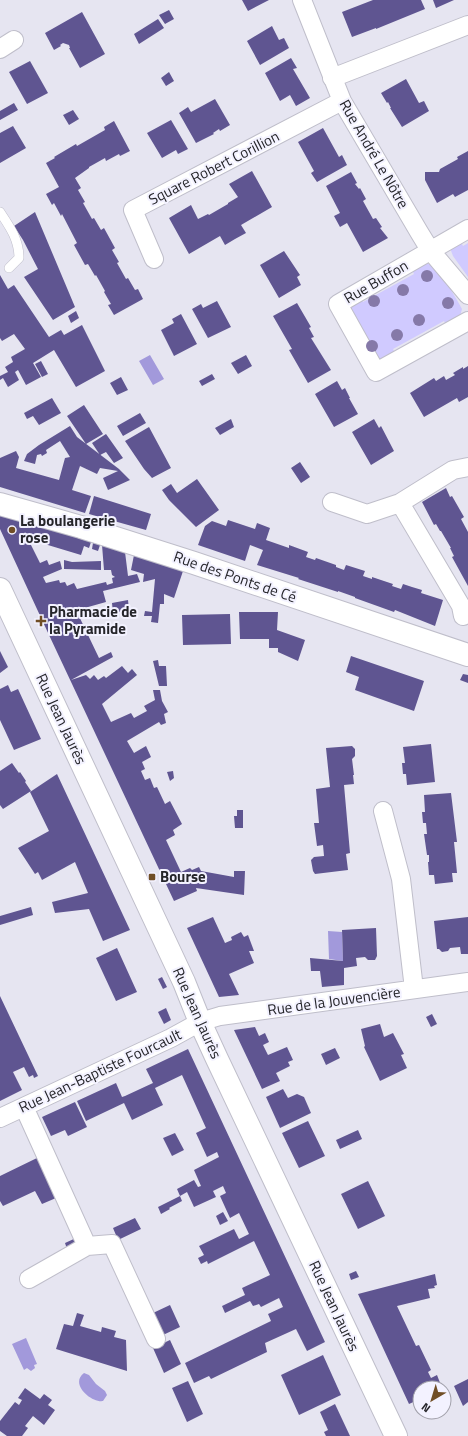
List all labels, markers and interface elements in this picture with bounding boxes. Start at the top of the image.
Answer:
street label: Rue André Le Nôtre [334,95,415,213]
street label: Square Robert Corillion [144,125,283,211]
street label: Rue Buffon [339,254,412,309]
place label: La boulangerie rose [20,509,116,549]
marker: La boulangerie rose [7,525,17,535]
street label: Rue des Ponts de Cé [171,545,300,608]
place label: Pharmacie de la Pyramide [49,600,137,640]
marker: Pharmacie de la Pyramide [36,616,46,626]
street label: Rue Jean Jaurès [30,669,93,768]
place label: Bourse [160,865,206,888]
marker: Bourse [147,872,157,882]
street label: Rue Jean Jaurès [167,963,228,1062]
street label: Rue de la Jouvencière [266,980,402,1021]
street label: Rue Jean-Baptiste Fourcault [14,1022,186,1118]
street label: Rue Jean Jaurès [303,1256,366,1355]
north arrow [412,1380,452,1420]
text: N [418,1399,434,1417]

